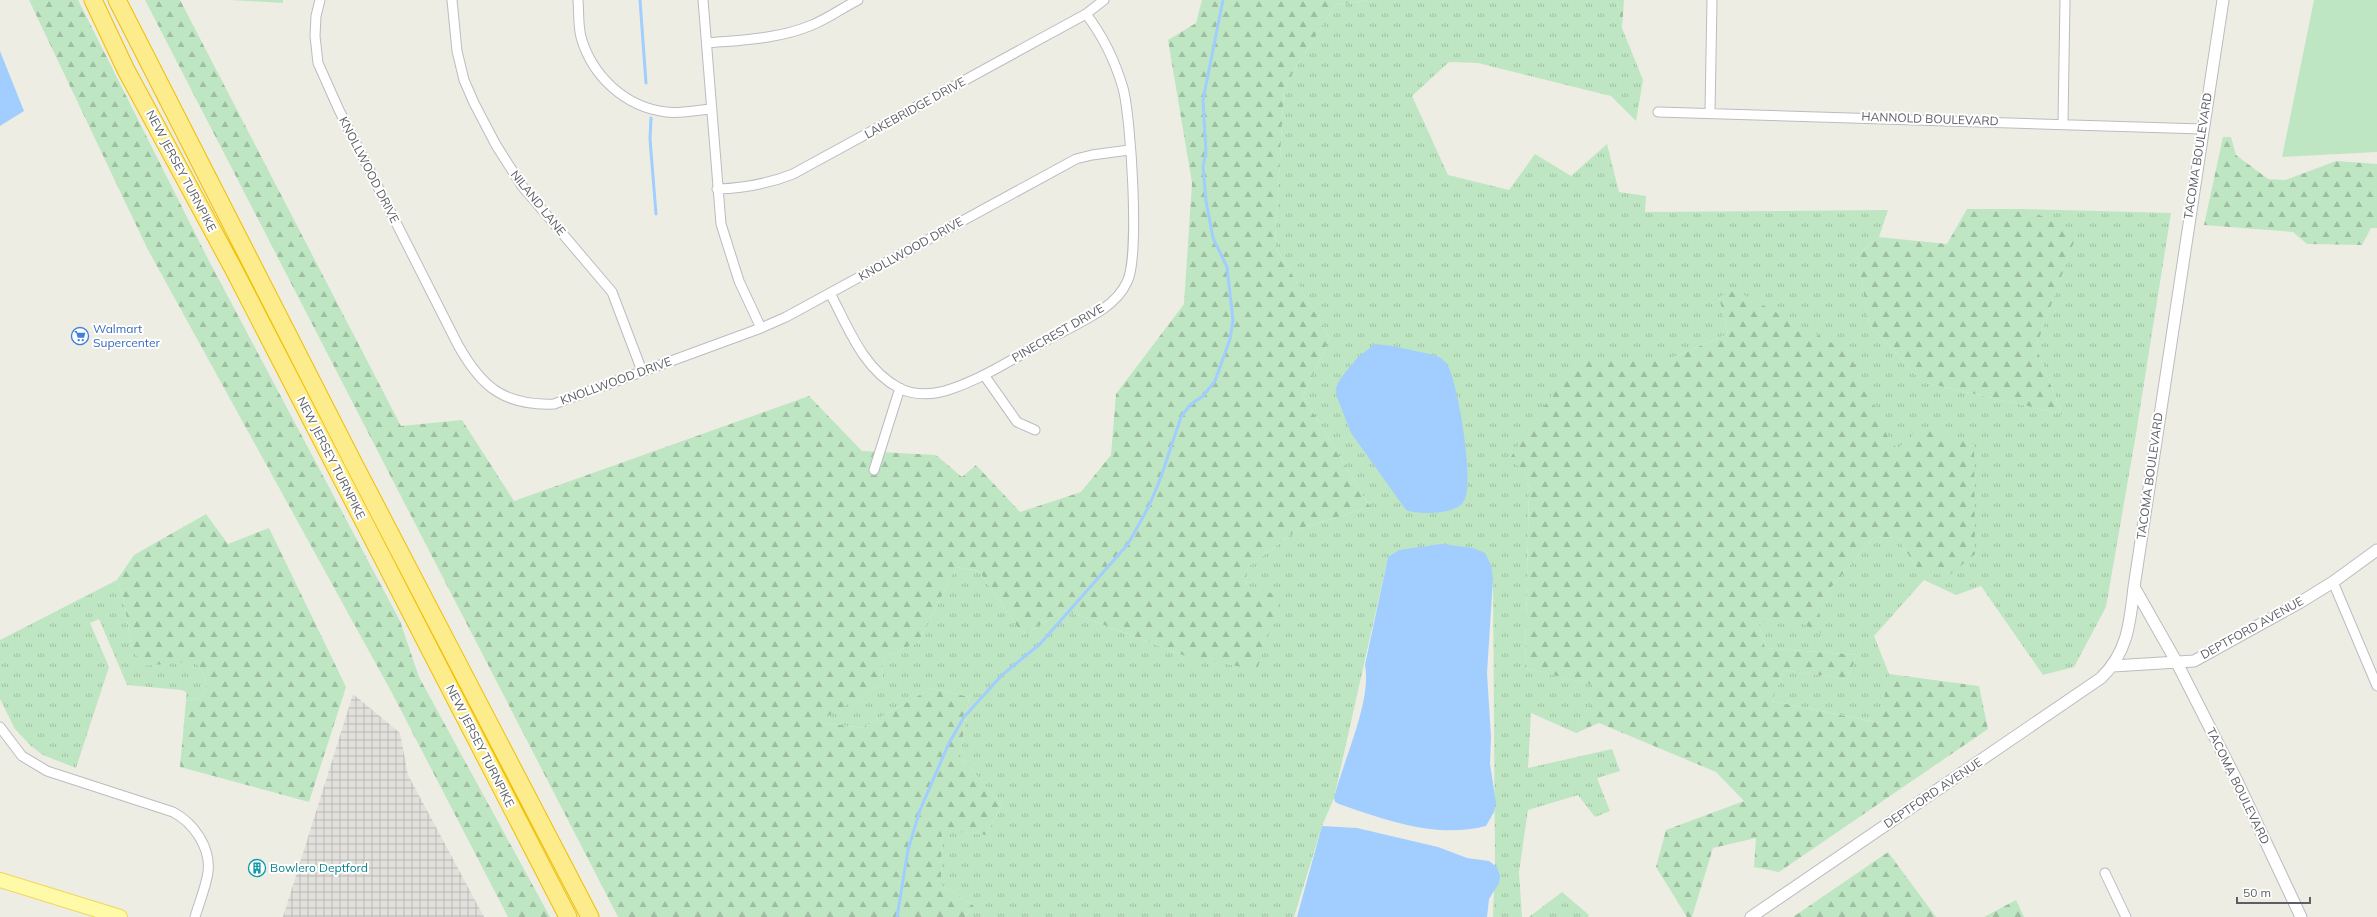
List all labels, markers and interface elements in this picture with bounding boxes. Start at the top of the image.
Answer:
street label: LAKEBRIDGE DRIVE [862,74,968,142]
street label: TACOMA BOULEVARD [2180,92,2215,220]
street label: NEW JERSEY TURNPIKE [143,107,220,234]
street label: HANNOLD BOULEVARD [1861,109,1999,128]
street label: KNOLLWOOD DRIVE [336,114,403,225]
street label: NILAND LANE [508,167,569,238]
street label: KNOLLWOOD DRIVE [856,214,966,284]
street label: PINECREST DRIVE [1009,300,1106,365]
place label: Walmart Supercenter [93,321,160,350]
supermarket icon: Walmart Supercenter [70,326,90,346]
street label: KNOLLWOOD DRIVE [558,353,674,408]
street label: NEW JERSEY TURNPIKE [294,394,369,522]
street label: TACOMA BOULEVARD [2133,411,2166,540]
street label: DEPTFORD AVENUE [2198,593,2306,662]
street label: NEW JERSEY TURNPIKE [443,682,518,810]
street label: TACOMA BOULEVARD [2204,725,2273,847]
street label: DEPTFORD AVENUE [1881,754,1985,831]
building icon: Bowlero Deptford [247,858,267,878]
place label: Bowlero Deptford [270,860,368,875]
scale bar [2237,879,2310,905]
text: 50 m [2243,885,2271,900]

